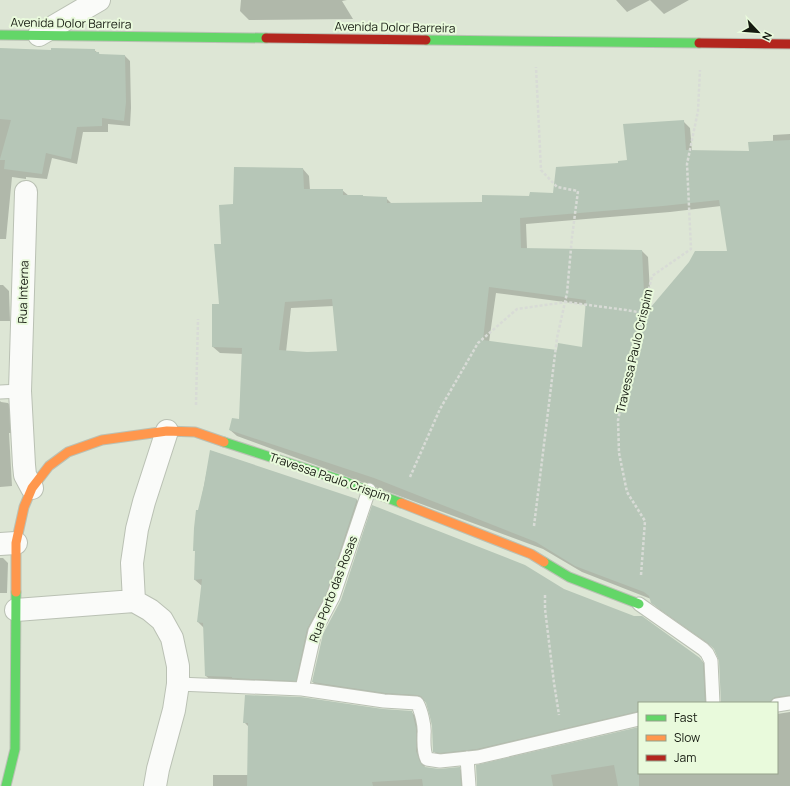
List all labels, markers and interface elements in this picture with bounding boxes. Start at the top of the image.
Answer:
north arrow [738,12,778,52]
street label: Avenida Dolor Barreira [10,13,132,33]
street label: Avenida Dolor Barreira [334,17,456,37]
text: N [759,30,776,44]
street label: Rua Interna [13,260,33,324]
street label: Travessa Paulo Crispim [611,287,657,415]
street label: Travessa Paulo Crispim [267,448,393,506]
street label: Rua Porto das Rosas [305,533,361,645]
legend [638,702,778,774]
text: Fast [674,709,698,726]
text: Slow [674,729,700,746]
text: Jam [674,749,696,766]

